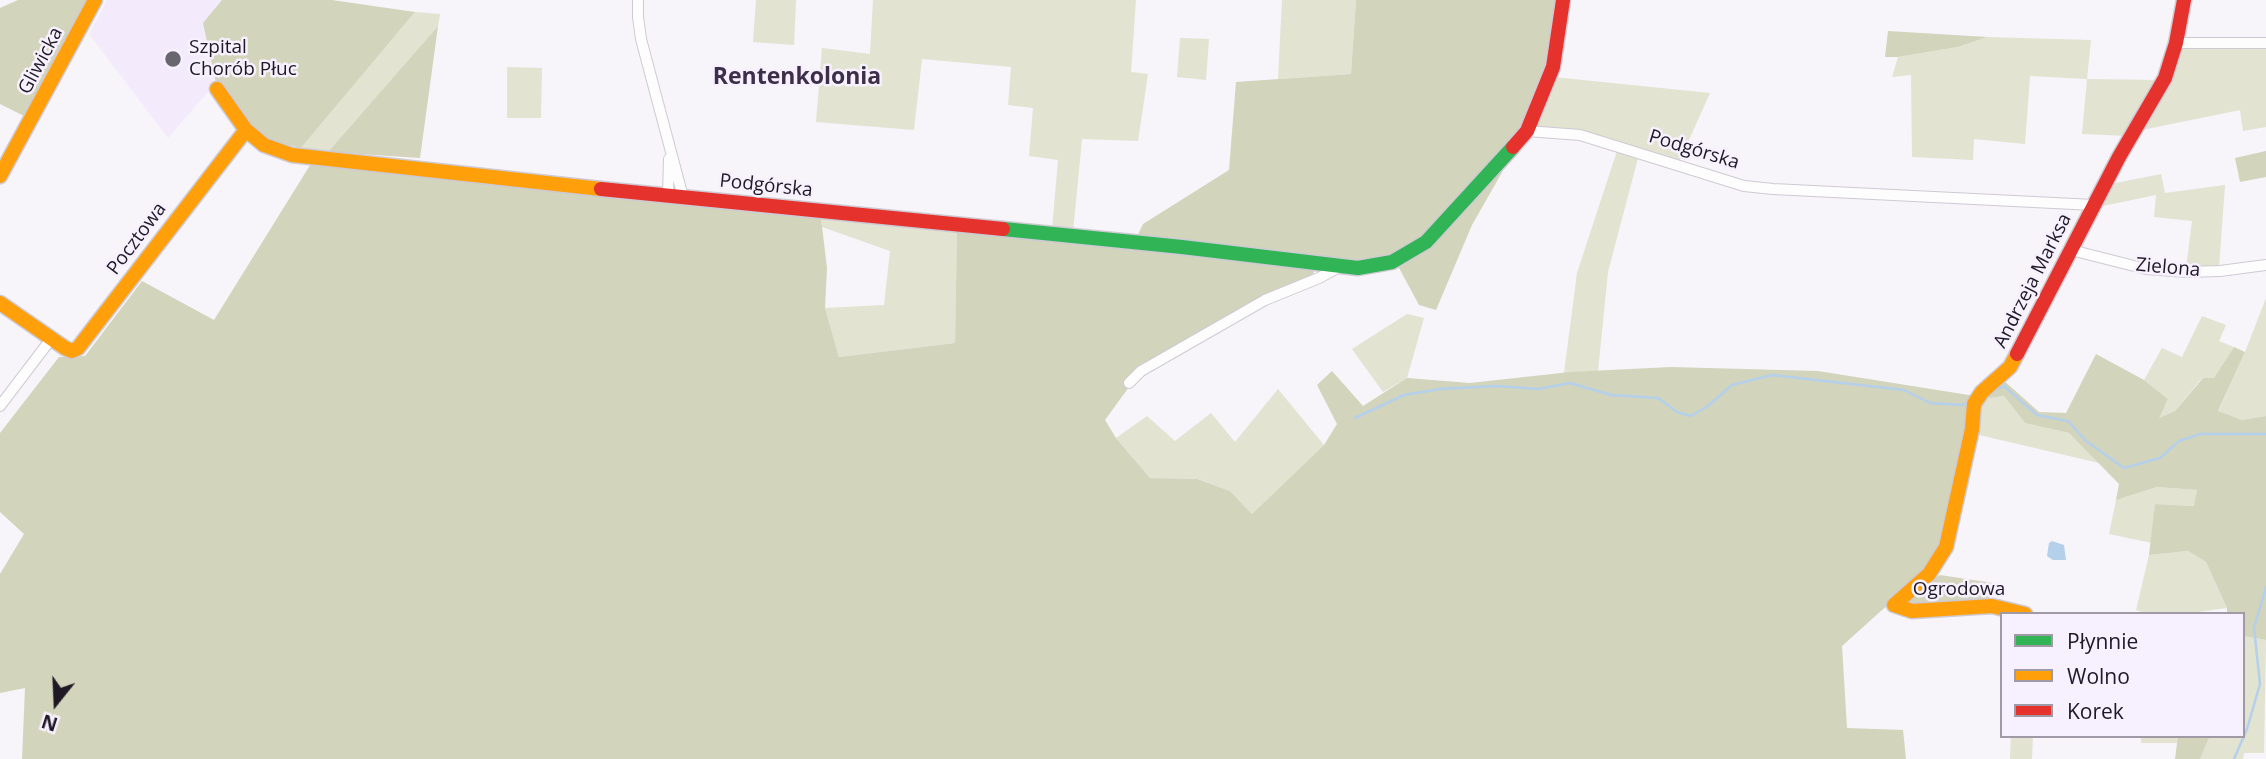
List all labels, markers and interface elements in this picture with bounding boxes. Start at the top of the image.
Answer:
street label: Gliwicka [14,24,68,98]
place label: Szpital Chorób Płuc [189,37,297,81]
marker: Szpital Chorób Płuc [163,49,183,69]
district label: Rentenkolonia [713,63,881,91]
street label: Podgórska [1646,125,1742,175]
street label: Podgórska [718,170,814,202]
street label: Pocztowa [103,198,171,280]
street label: Andrzeja Marksa [1989,210,2077,352]
street label: Zielona [2135,254,2201,282]
street label: Ogrodowa [1913,579,2005,601]
legend [2000,612,2245,738]
text: Płynnie [2067,627,2138,655]
text: Wolno [2067,662,2130,690]
north arrow [21,668,91,738]
text: Korek [2067,697,2124,725]
text: N [38,708,61,738]

